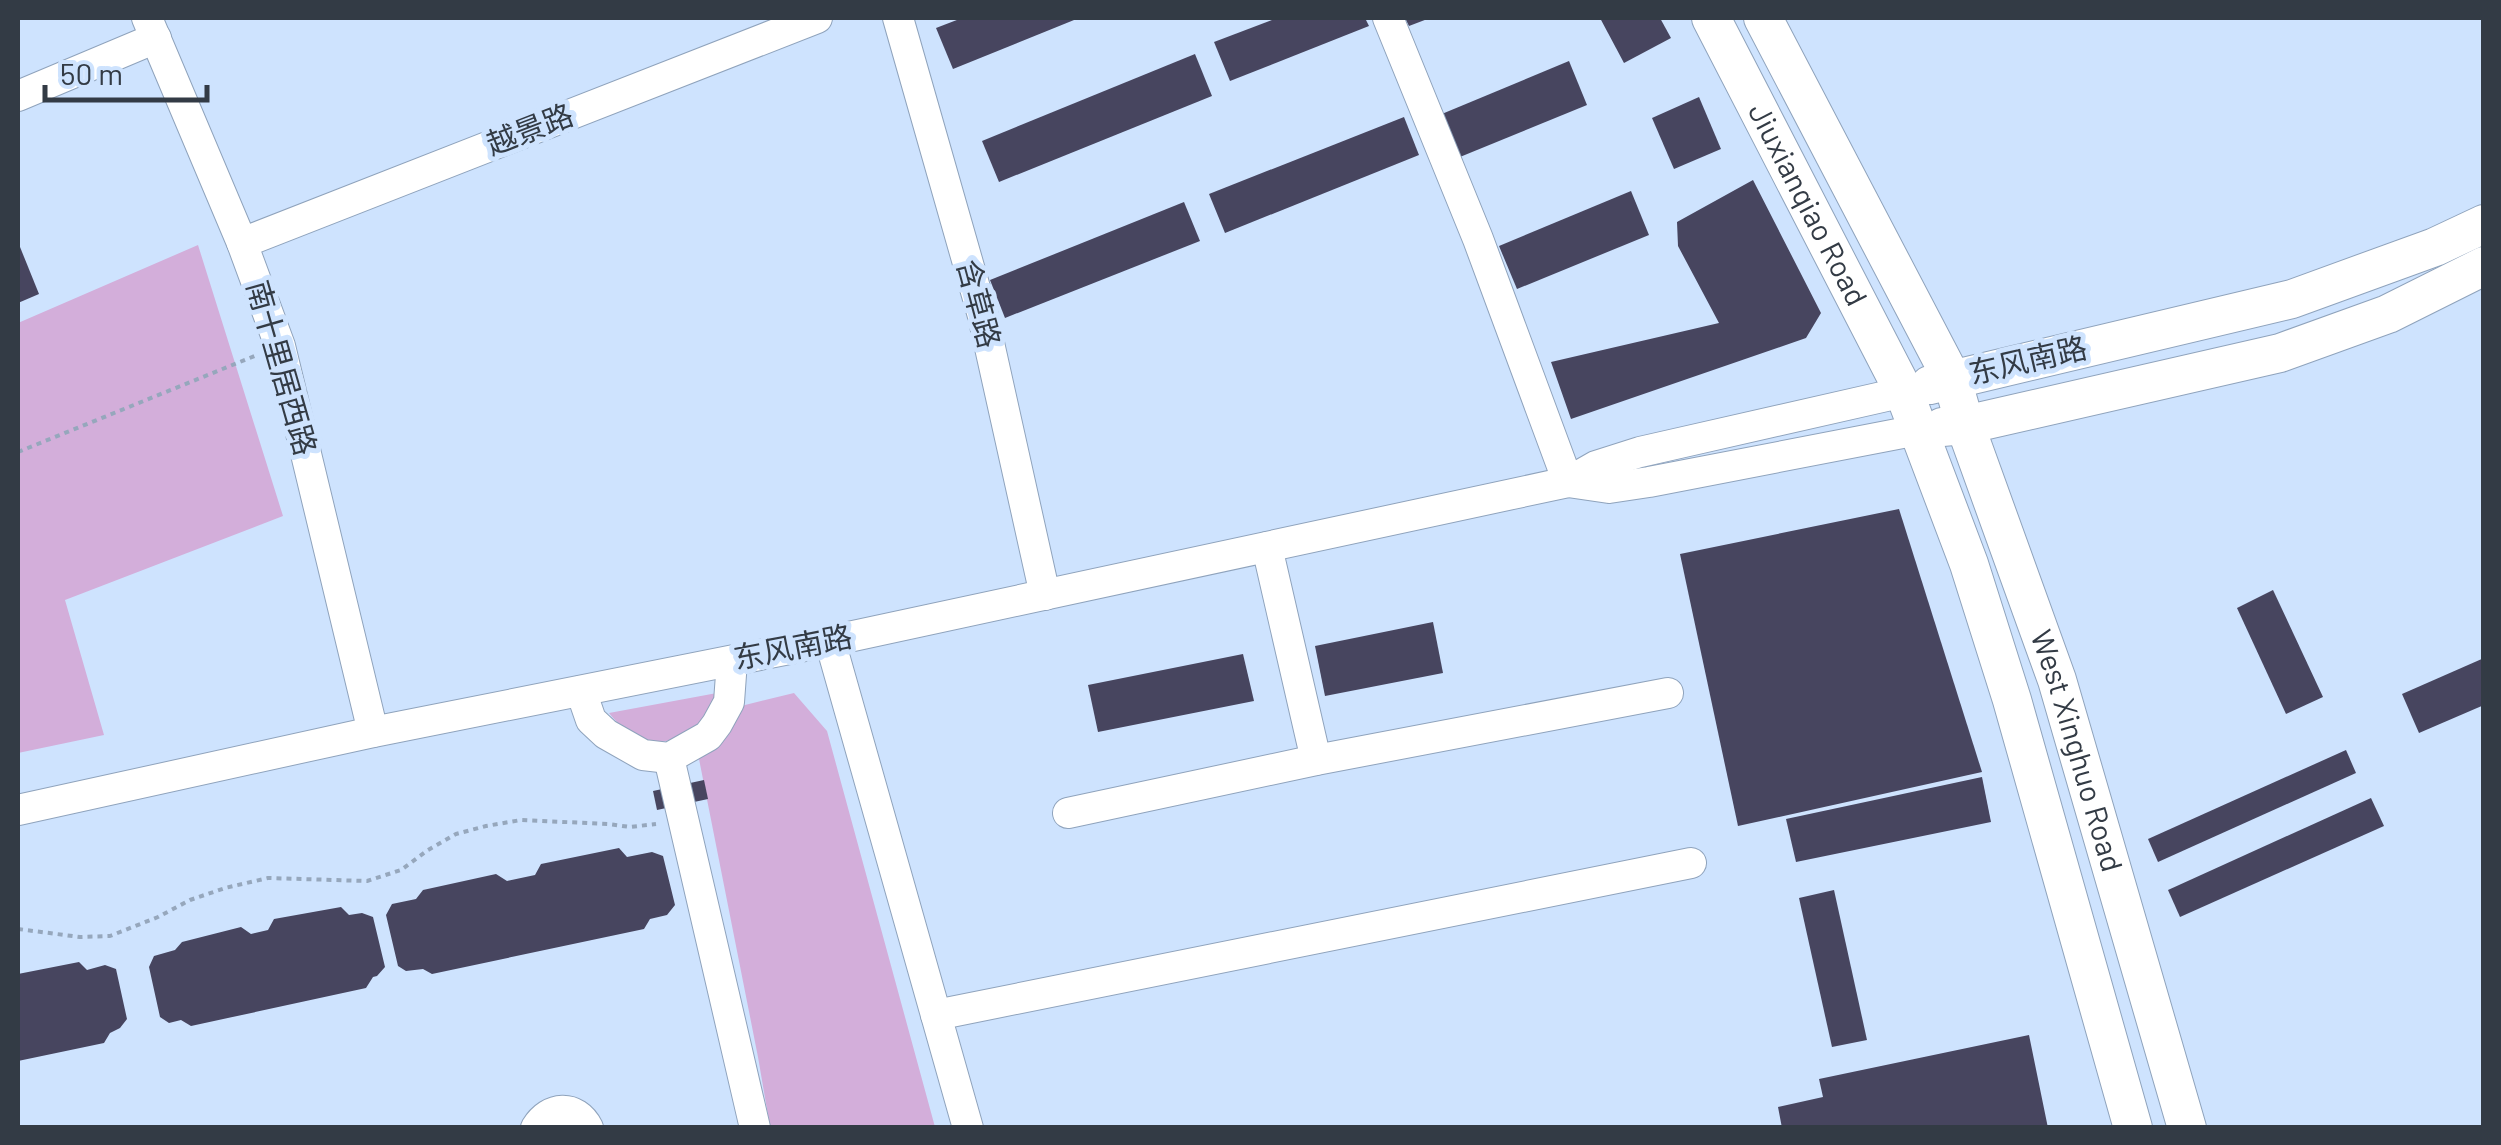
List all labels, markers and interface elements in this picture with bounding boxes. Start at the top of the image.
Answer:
scale bar [45,40,208,102]
text: 50 m [60,55,123,91]
street label: 越景路 [481,95,578,161]
street label: Jiuxianqiao Road [1742,96,1876,311]
street label: 含草路 [951,255,1009,352]
street label: 南十里居西路 [241,276,325,459]
street label: 东风南路 [1965,328,2090,390]
street label: 东风南路 [730,617,855,675]
street label: West Xinghuo Road [2024,625,2132,875]

